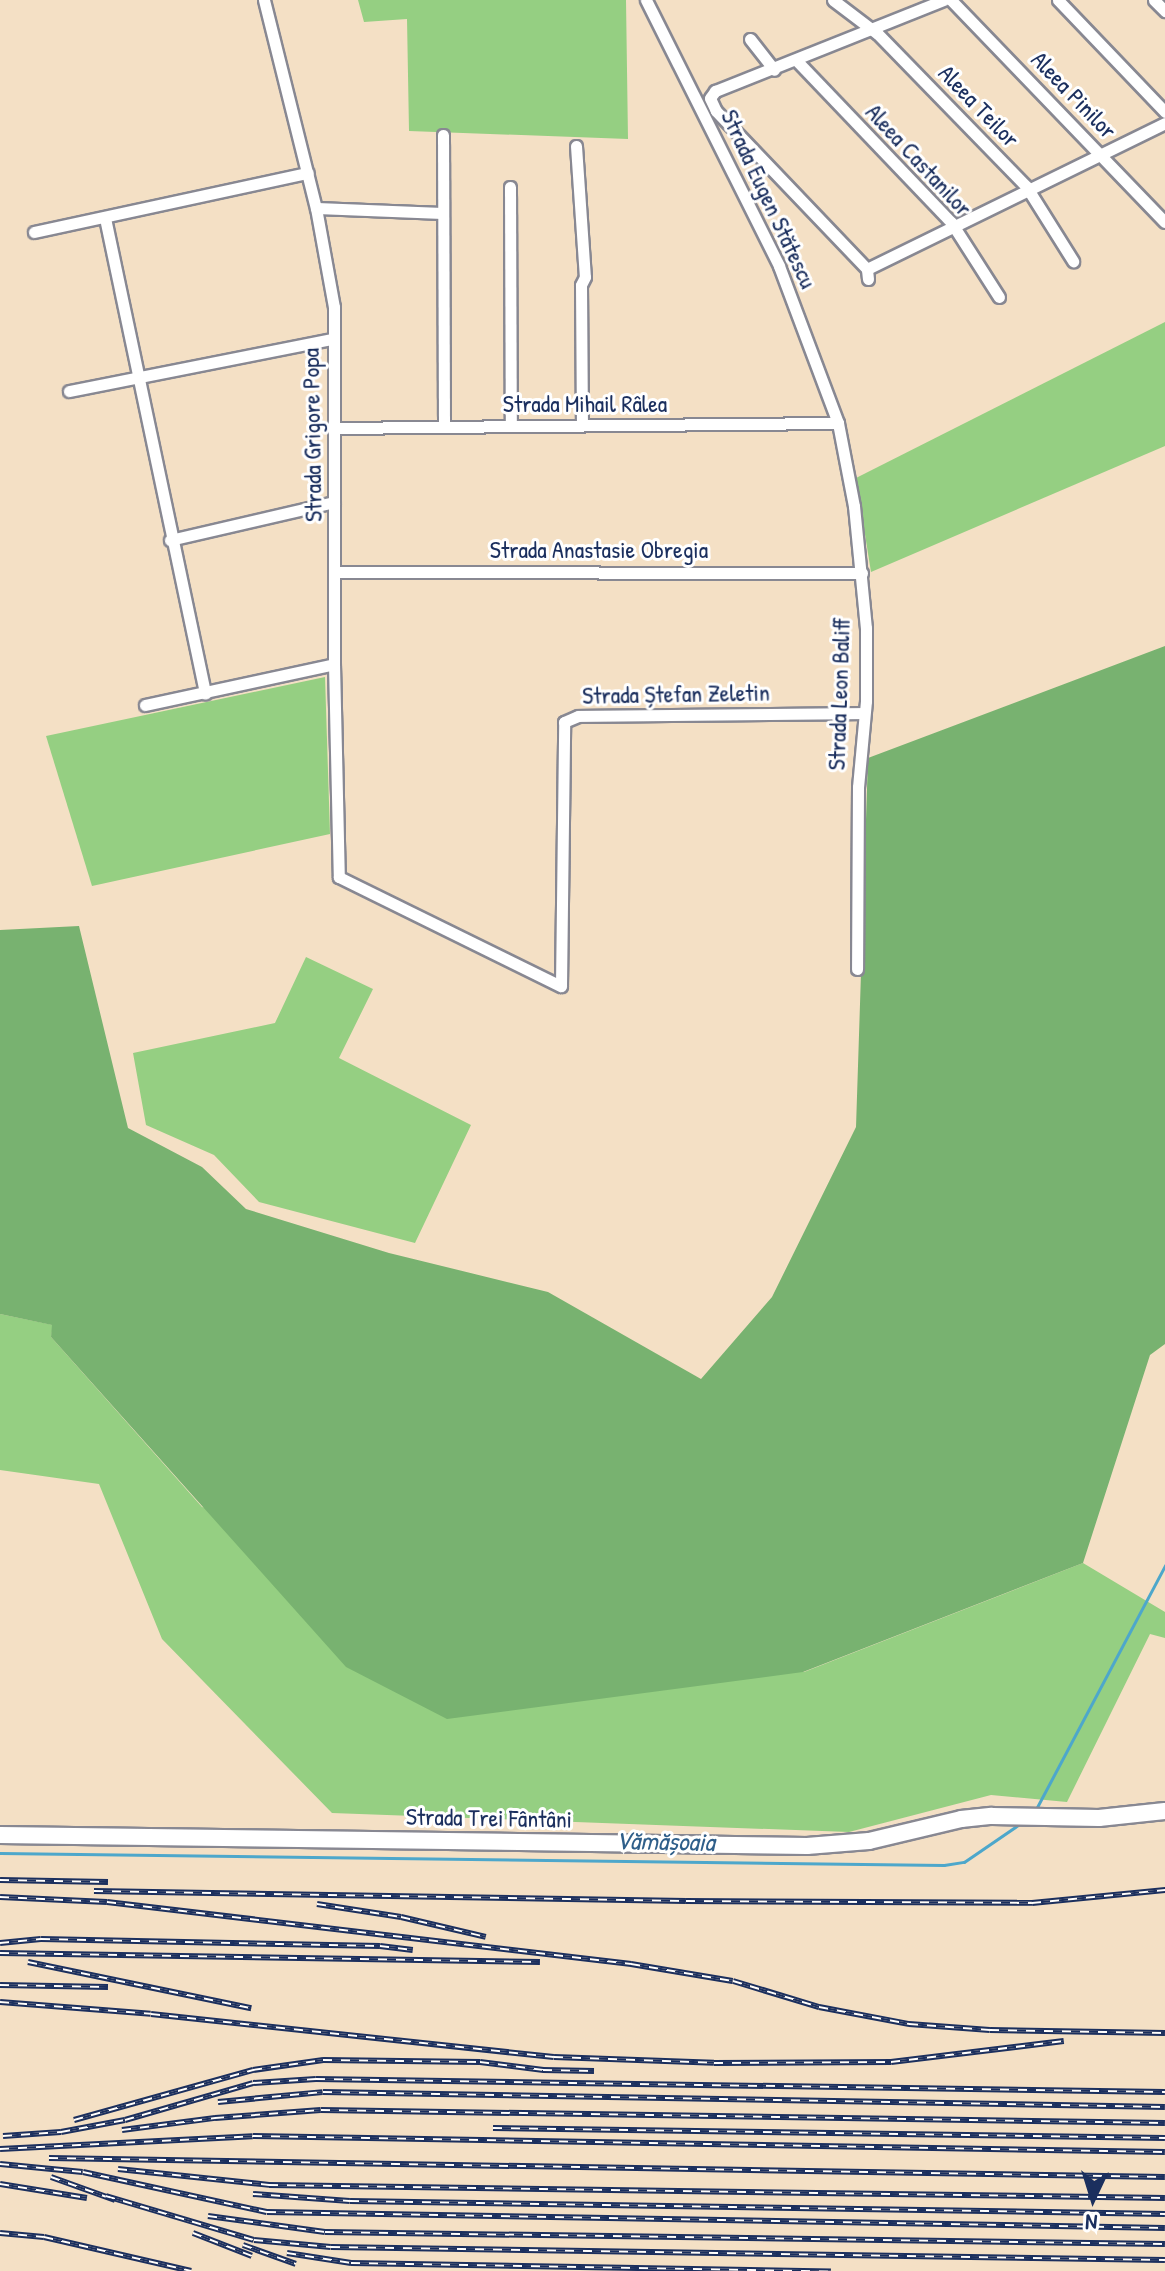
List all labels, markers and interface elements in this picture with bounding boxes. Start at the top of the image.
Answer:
street label: Aleea Pinilor [1025,45,1123,145]
street label: Aleea Teilor [933,59,1025,153]
street label: Aleea Castanilor [860,98,978,222]
street label: Strada Eugen Stătescu [715,105,823,293]
street label: Strada Grigore Popa [296,348,328,522]
street label: Strada Mihail Râlea [503,390,667,418]
street label: Strada Anastasie Obregia [490,536,708,564]
street label: Strada Leon Baliff [822,617,856,771]
street label: Strada Ștefan Zeletin [582,678,770,710]
street label: Strada Trei Fântâni [406,1802,572,1834]
water label: Vămășoaia [615,1825,715,1857]
north arrow [1053,2159,1133,2239]
text: N [1084,2208,1098,2238]

